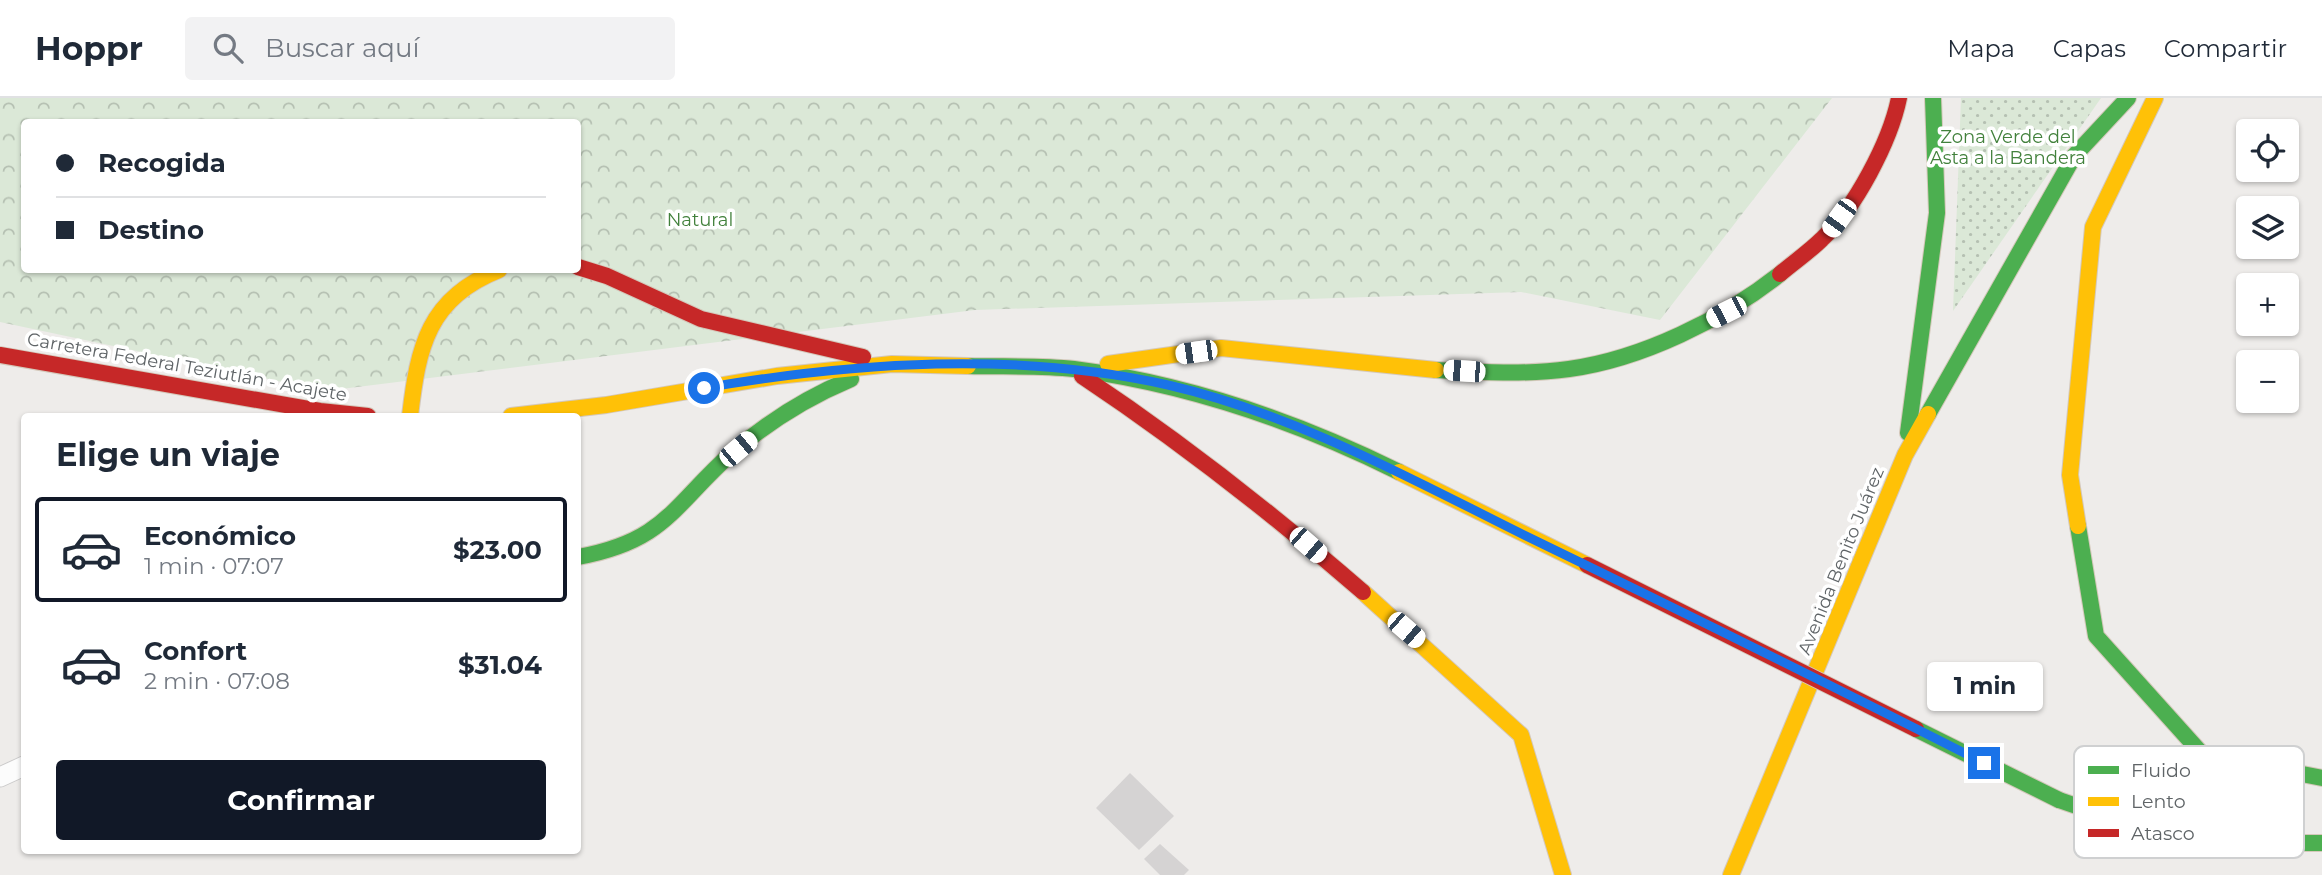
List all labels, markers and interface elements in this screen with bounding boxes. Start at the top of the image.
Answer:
search box [185,17,675,80]
text: Hoppr [35,28,143,68]
icon: search [209,29,247,67]
text: Buscar aquí [265,32,419,64]
text: Mapa [1947,34,2015,63]
text: Capas [2053,34,2126,63]
text: Compartir [2164,34,2287,63]
map controls [2236,119,2299,413]
button: locate [2236,119,2299,182]
park label: Zona Verde del Asta a la Bandera [1930,126,2086,169]
text: Recogida [98,147,226,179]
car [1819,195,1860,241]
button: layers [2236,196,2299,259]
park label: Natural [667,209,733,231]
text: Destino [98,214,204,246]
button: + [2236,273,2299,336]
car [1703,293,1750,331]
street label: Carretera Federal Teziutlán - Acajete [25,328,349,406]
car [1174,339,1219,365]
button: − [2236,350,2299,413]
car [1443,359,1486,383]
route start [688,372,720,404]
car [716,427,761,471]
text: Elige un viaje [56,435,280,474]
street label: Avenida Benito Juárez [1793,464,1889,658]
icon: car [60,518,123,581]
text: Económico [144,520,296,552]
car [1286,523,1331,567]
text: $23.00 [453,534,542,566]
text: 1 min · 07:07 [144,552,284,580]
car [1384,608,1429,652]
icon: car [60,633,123,696]
text: Confort [144,635,247,667]
text: $31.04 [458,649,542,681]
callout: 1 min [1926,662,2042,710]
text: 2 min · 07:08 [144,667,290,695]
text: 1 min [1954,672,2016,700]
legend [2074,746,2304,858]
route end [1968,747,2000,779]
text: Fluido [2131,759,2191,782]
button: Confirmar [56,760,546,840]
text: Lento [2131,790,2186,813]
text: Atasco [2131,822,2195,845]

